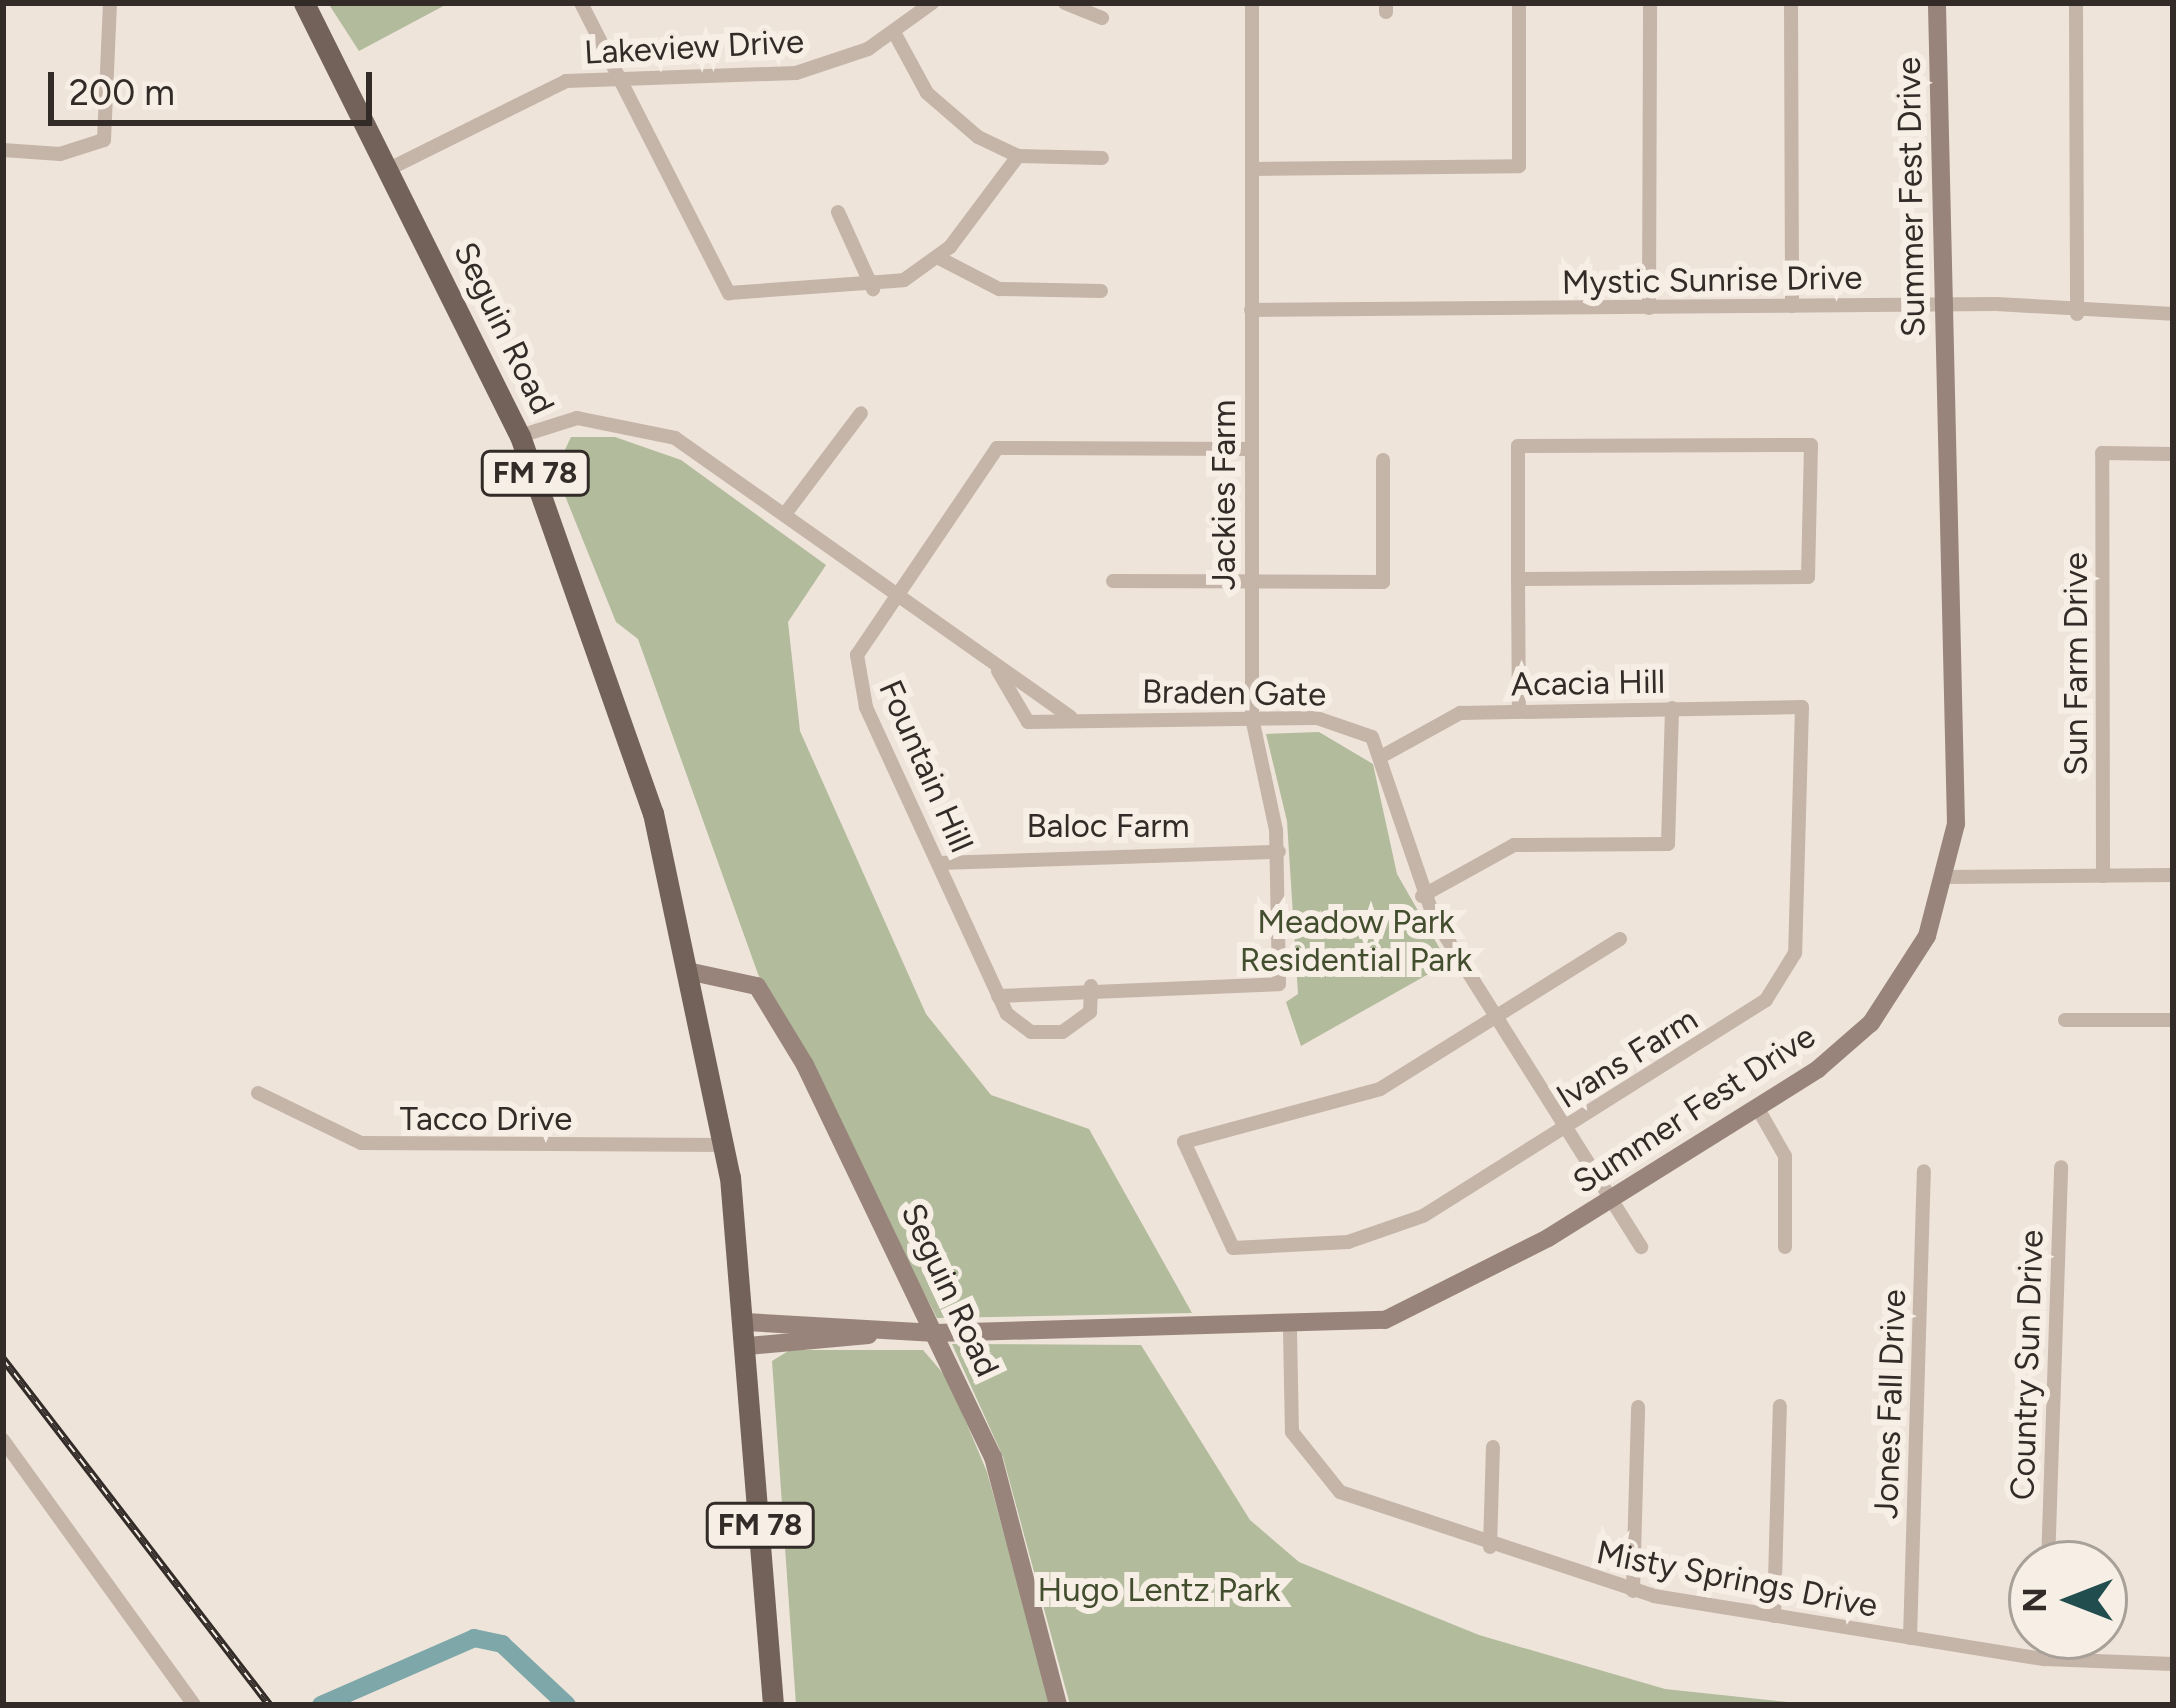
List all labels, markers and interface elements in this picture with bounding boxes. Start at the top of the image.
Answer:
street label: Lakeview Drive [583,21,805,73]
scale bar [54,48,378,122]
street label: Summer Fest Drive [1889,57,1933,337]
text: 200 m [69,71,175,114]
street label: Seguin Road [445,236,563,420]
street label: Mystic Sunrise Drive [1561,258,1863,302]
street label: Jackies Farm [1204,400,1244,590]
road number: FM 78 [478,449,592,497]
street label: Sun Farm Drive [2056,552,2096,776]
street label: Acacia Hill [1511,662,1665,704]
street label: Braden Gate [1141,672,1327,714]
street label: Fountain Hill [870,674,982,858]
street label: Baloc Farm [1026,806,1190,846]
park label: Meadow Park Residential Park [1240,902,1472,980]
street label: Ivans Farm [1549,999,1705,1117]
street label: Summer Fest Drive [1566,1016,1822,1202]
street label: Tacco Drive [400,1099,572,1139]
street label: Seguin Road [893,1197,1007,1383]
street label: Country Sun Drive [2002,1229,2052,1501]
street label: Jones Fall Drive [1866,1289,1914,1519]
road number: FM 78 [703,1501,817,1549]
street label: Misty Springs Drive [1593,1532,1881,1626]
north arrow [2008,1540,2128,1660]
park label: Hugo Lentz Park [1037,1570,1281,1610]
text: N [2015,1587,2054,1613]

